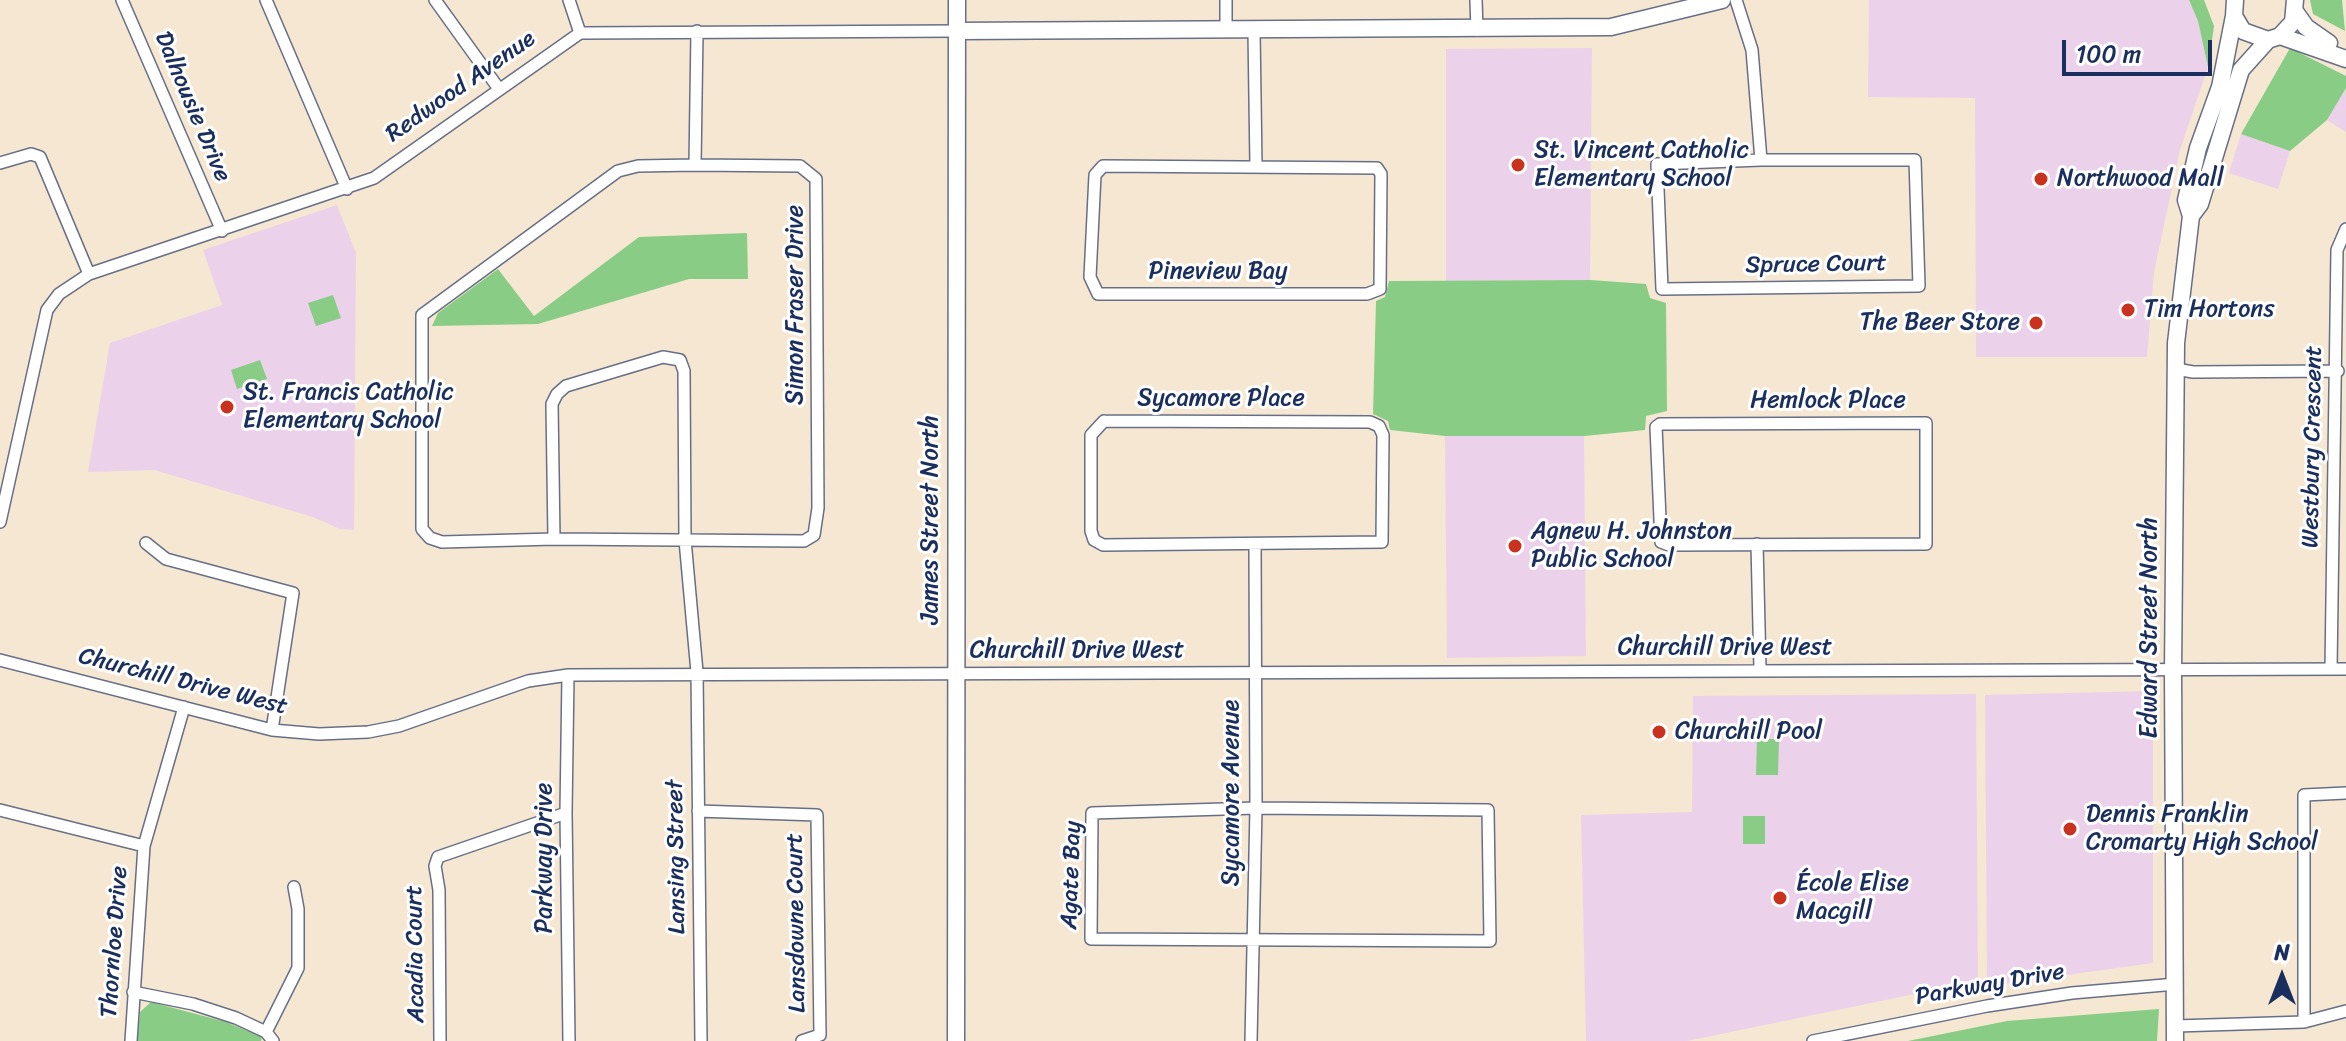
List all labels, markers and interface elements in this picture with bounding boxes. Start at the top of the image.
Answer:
scale bar [2066,24,2216,74]
street label: Redwood Avenue [381,25,541,149]
street label: Dalhousie Drive [147,28,237,186]
text: 100 m [2076,33,2141,75]
place label: St. Vincent Catholic Elementary School [1534,137,1749,193]
marker: St. Vincent Catholic Elementary School [1509,156,1527,174]
place label: Northwood Mall [2057,165,2224,193]
marker: Northwood Mall [2032,170,2050,188]
street label: Simon Fraser Drive [782,205,810,405]
street label: Spruce Court [1745,249,1887,281]
street label: Pineview Bay [1148,258,1288,286]
place label: Tim Hortons [2144,296,2274,324]
marker: Tim Hortons [2119,301,2137,319]
place label: The Beer Store [1860,309,2020,337]
marker: The Beer Store [2027,314,2045,332]
street label: Westbury Crescent [2297,346,2329,548]
place label: St. Francis Catholic Elementary School [243,379,454,435]
street label: Sycamore Place [1137,385,1305,413]
street label: Hemlock Place [1750,387,1906,415]
marker: St. Francis Catholic Elementary School [218,398,236,416]
street label: James Street North [917,415,945,625]
street label: Edward Street North [2136,517,2164,739]
place label: Agnew H. Johnston Public School [1531,518,1732,574]
marker: Agnew H. Johnston Public School [1506,537,1524,555]
street label: Churchill Drive West [1618,634,1832,662]
street label: Churchill Drive West [970,637,1184,665]
street label: Churchill Drive West [76,642,290,722]
street label: Sycamore Avenue [1218,700,1246,886]
place label: Churchill Pool [1675,718,1822,746]
marker: Churchill Pool [1650,723,1668,741]
street label: Lansing Street [661,779,693,935]
street label: Parkway Drive [531,783,559,933]
place label: Dennis Franklin Cromarty High School [2086,801,2318,857]
street label: Agate Bay [1056,820,1088,930]
marker: Dennis Franklin Cromarty High School [2061,820,2079,838]
street label: Lansdowne Court [781,833,813,1013]
street label: Thornloe Drive [95,865,135,1019]
place label: École Elise Macgill [1796,870,1909,926]
street label: Acadia Court [400,885,432,1023]
marker: École Elise Macgill [1771,889,1789,907]
text: N [2274,933,2290,972]
north arrow [2242,937,2322,1017]
street label: Parkway Drive [1913,958,2067,1012]

